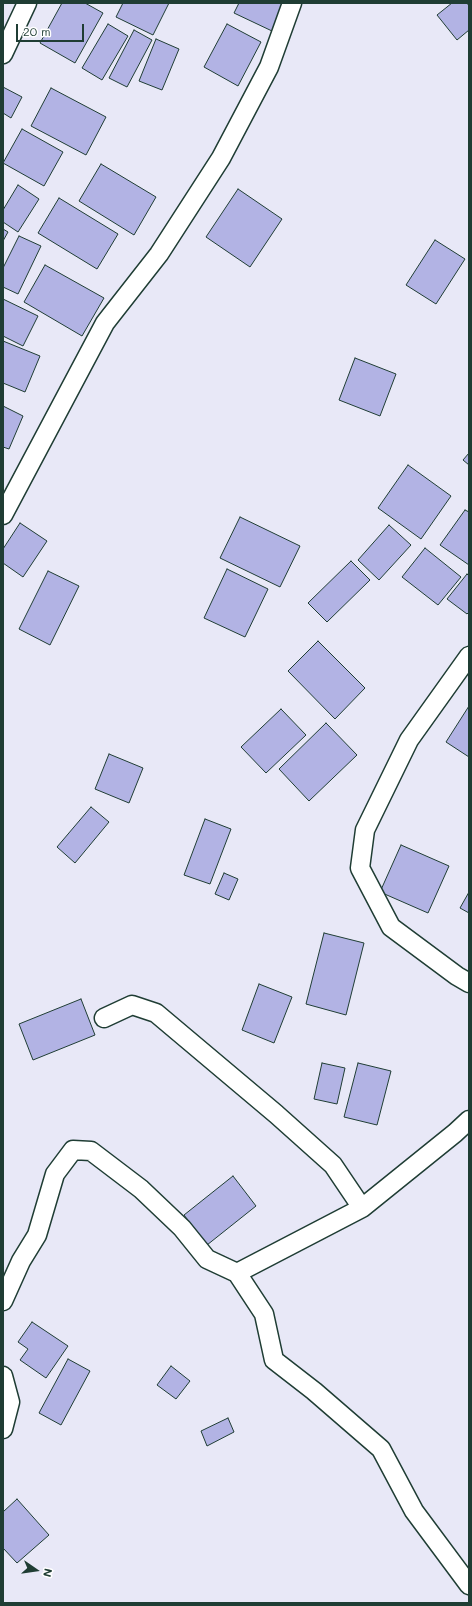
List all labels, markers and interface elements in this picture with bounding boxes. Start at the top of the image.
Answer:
scale bar [18,16,86,42]
text: 20 m [23,23,51,39]
north arrow [16,1550,56,1590]
text: N [40,1567,56,1579]

